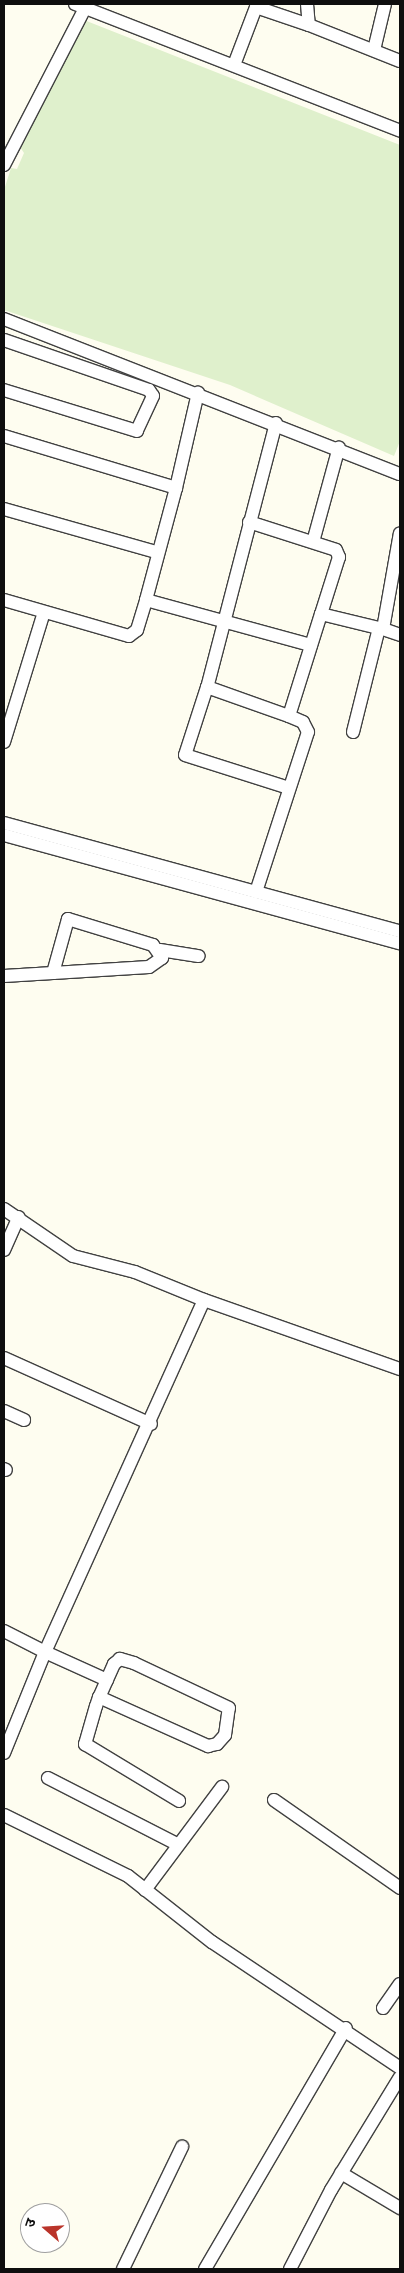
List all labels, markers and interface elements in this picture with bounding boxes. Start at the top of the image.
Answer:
north arrow [20,2203,70,2253]
text: उ [21,2216,42,2230]

